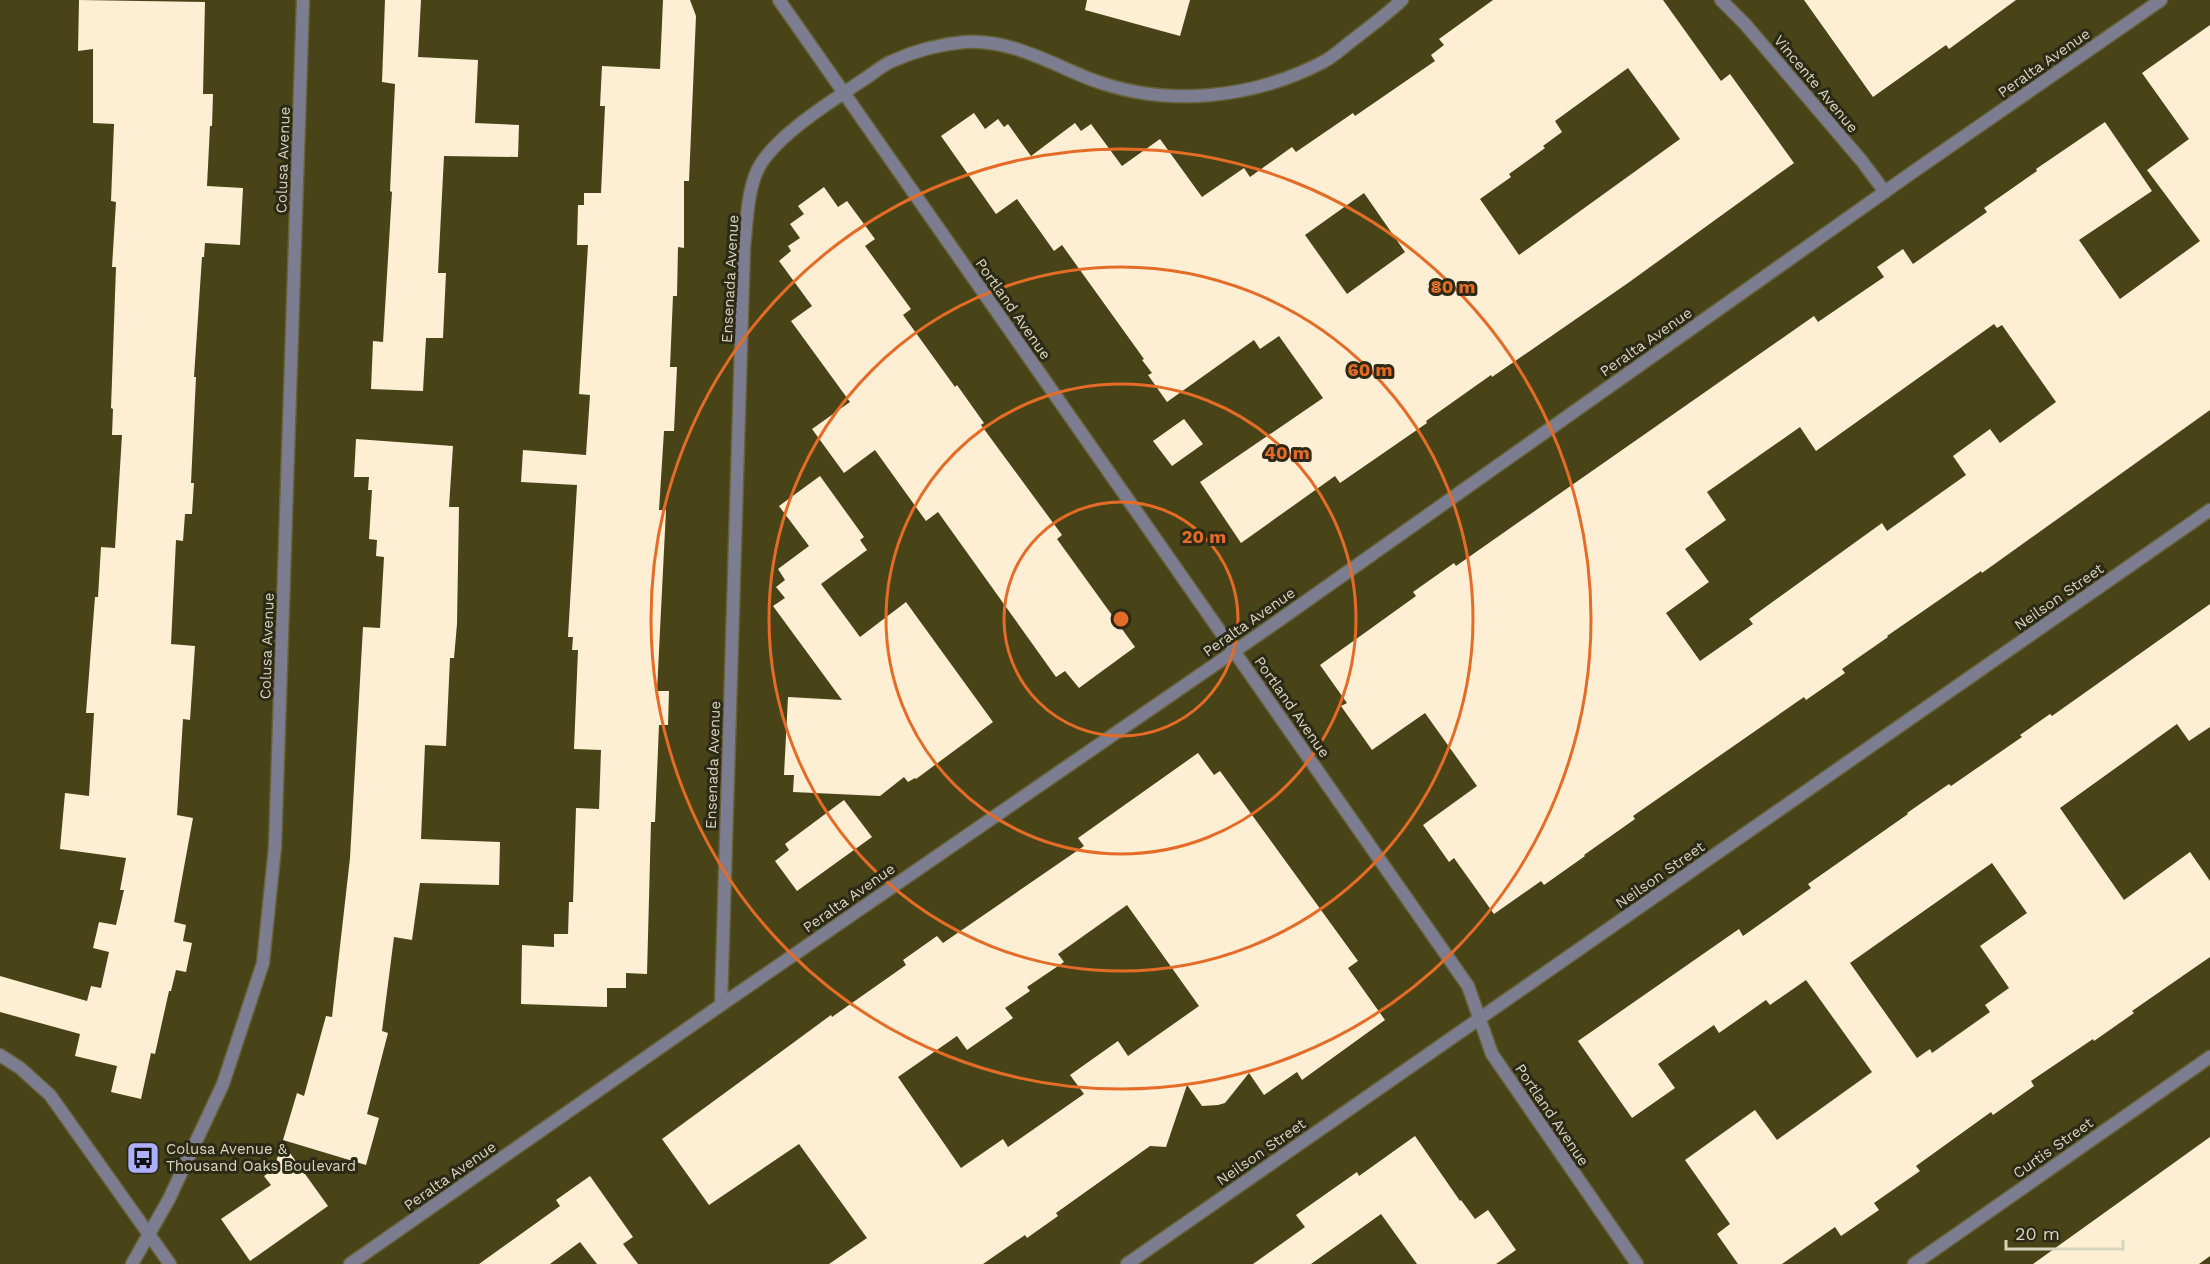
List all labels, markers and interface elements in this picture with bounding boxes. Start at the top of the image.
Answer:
street label: Peralta Avenue [1994,25,2094,101]
street label: Vincente Avenue [1770,32,1862,136]
street label: Colusa Avenue [272,106,294,214]
street label: Ensenada Avenue [718,214,742,344]
street label: Portland Avenue [971,255,1055,363]
text: 80 m [1431,276,1475,297]
street label: Peralta Avenue [1596,304,1696,380]
text: 60 m [1348,359,1392,380]
text: 40 m [1264,442,1310,463]
text: 20 m [1182,526,1226,547]
street label: Neilson Street [2011,559,2108,634]
street label: Peralta Avenue [1199,584,1299,660]
street label: Colusa Avenue [256,592,278,700]
centre of rings [1111,609,1131,629]
street label: Portland Avenue [1250,653,1334,761]
street label: Ensenada Avenue [702,701,724,829]
street label: Neilson Street [1612,837,1709,912]
street label: Peralta Avenue [799,860,899,936]
street label: Portland Avenue [1511,1061,1593,1169]
street label: Curtis Street [2009,1113,2097,1182]
street label: Neilson Street [1213,1114,1310,1189]
street label: Peralta Avenue [400,1138,500,1214]
bus stop icon: Colusa Avenue & Thousand Oaks Boulevard [125,1140,161,1176]
place label: Colusa Avenue & Thousand Oaks Boulevard [166,1140,356,1175]
scale bar [2006,1213,2123,1251]
text: 20 m [2015,1223,2060,1244]

